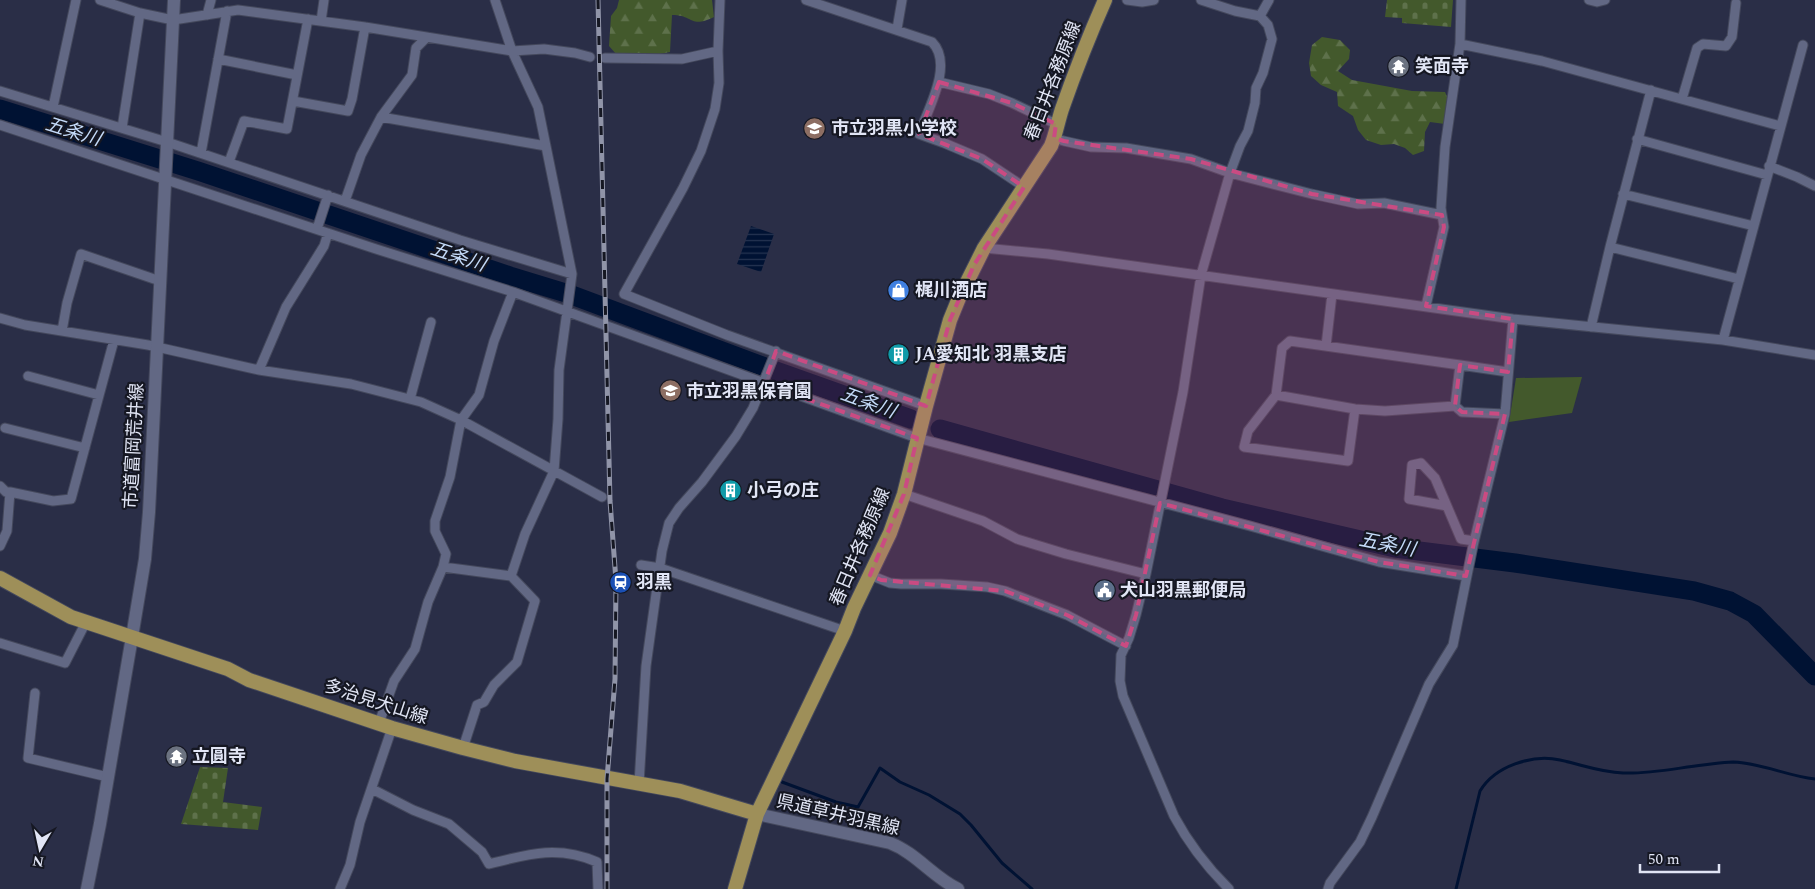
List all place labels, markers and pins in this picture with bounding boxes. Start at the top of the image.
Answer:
place label: 笑面寺 [1415,53,1469,80]
temple icon: 笑面寺 [1387,54,1411,78]
place label: 市立羽黒小学校 [831,115,957,142]
school or university icon: 市立羽黒小学校 [803,116,827,140]
place label: 梶川酒店 [915,277,987,304]
shop icon: 梶川酒店 [887,278,911,302]
place label: JA愛知北 羽黒支店 [915,341,1067,368]
building icon: JA愛知北 羽黒支店 [887,342,911,366]
place label: 市立羽黒保育園 [686,378,812,405]
school or university icon: 市立羽黒保育園 [658,379,682,403]
place label: 小弓の庄 [747,477,819,504]
building icon: 小弓の庄 [719,478,743,502]
place label: 羽黒 [636,569,672,596]
station icon: 羽黒 [608,570,632,594]
place label: 犬山羽黒郵便局 [1120,577,1246,604]
public building icon: 犬山羽黒郵便局 [1092,578,1116,602]
place label: 立圓寺 [192,743,246,770]
temple icon: 立圓寺 [164,744,188,768]

